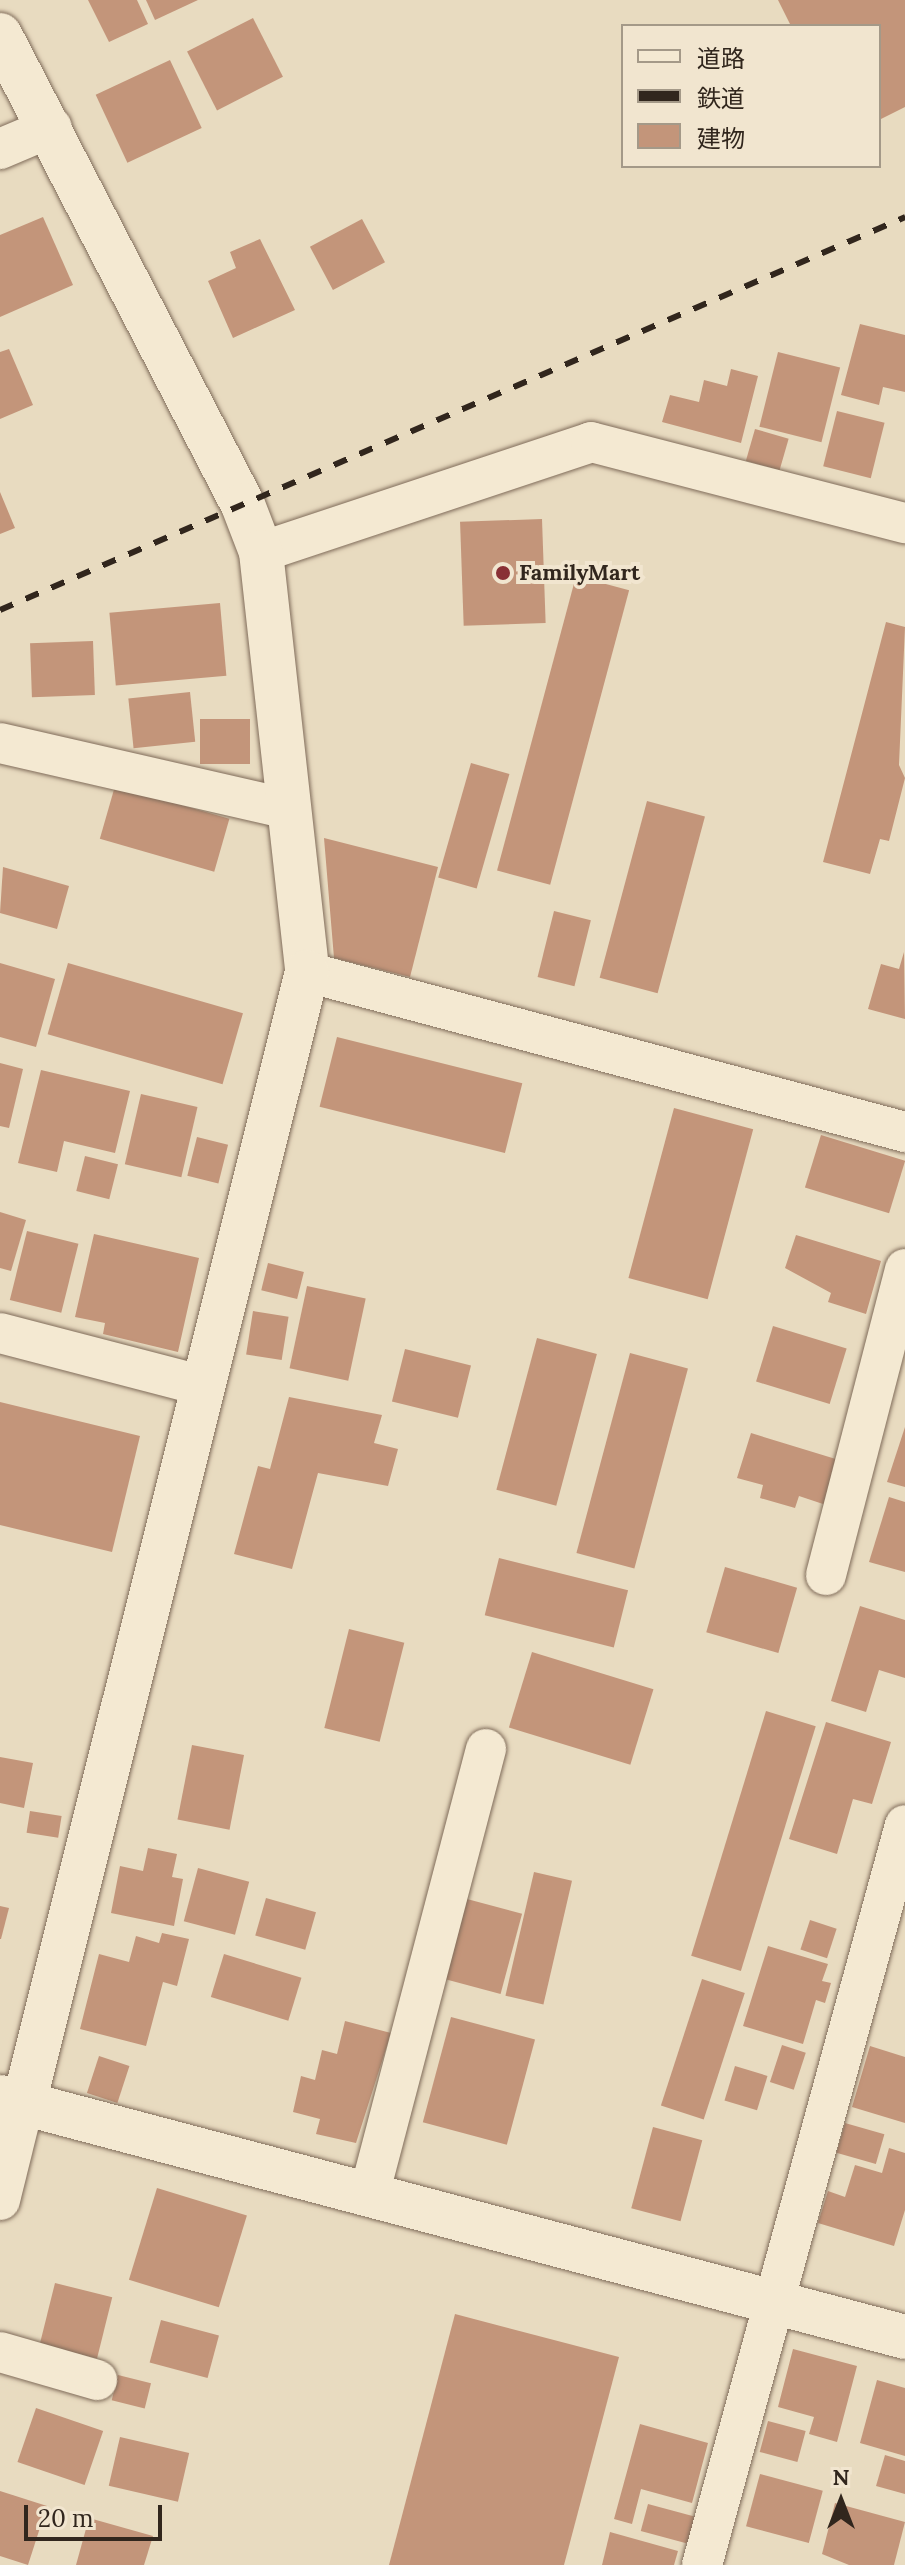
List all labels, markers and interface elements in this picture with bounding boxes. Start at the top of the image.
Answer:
legend [621,24,881,168]
text: 道路 [697,43,745,74]
text: 鉄道 [697,83,745,114]
text: 建物 [697,123,745,154]
place label: FamilyMart [519,560,640,586]
marker: FamilyMart [494,564,512,582]
north arrow [801,2461,881,2541]
text: N [832,2463,850,2491]
scale bar [28,2489,166,2539]
text: 20 m [38,2503,94,2534]

